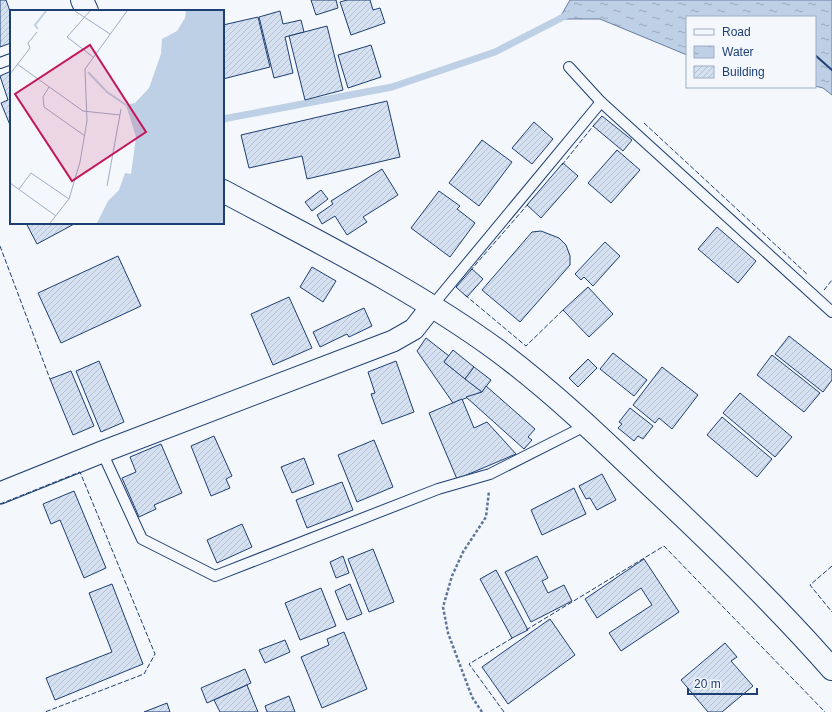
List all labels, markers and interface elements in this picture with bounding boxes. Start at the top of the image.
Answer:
inset map [10,10,224,224]
legend [686,16,816,88]
text: Road [722,25,751,39]
text: Water [722,45,754,59]
text: Building [722,65,765,79]
scale bar [688,670,757,696]
text: 20 m [694,677,721,691]

